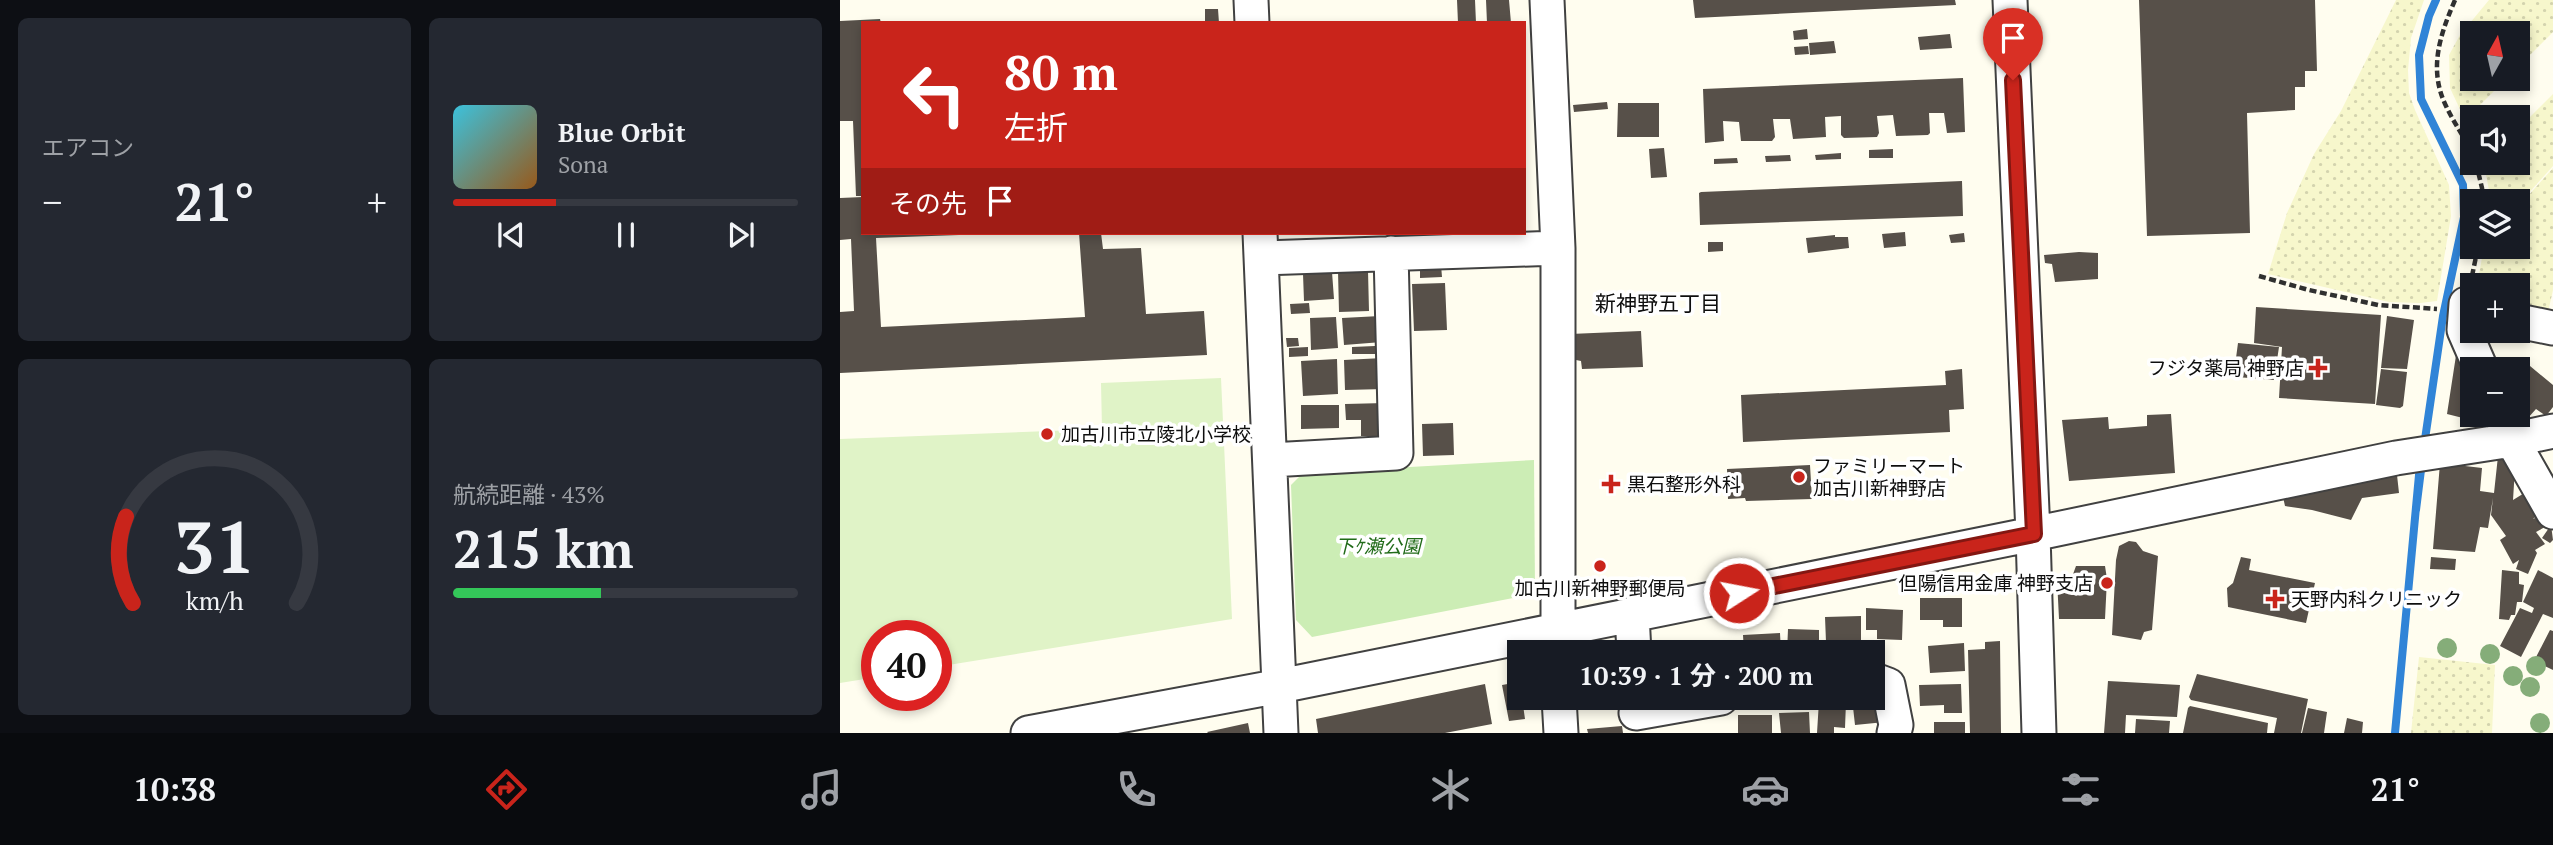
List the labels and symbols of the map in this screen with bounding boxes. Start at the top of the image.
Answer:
pin [1983,8,2043,80]
north arrow [2460,21,2530,91]
district label: 新神野五丁目 [1595,289,1721,317]
place label: フジタ薬局 神野店 [2148,355,2304,380]
marker: フジタ薬局 神野店 [2310,360,2326,376]
place label: 加古川市立陵北小学校 [1061,421,1251,446]
marker: 加古川市立陵北小学校 [1039,426,1055,442]
place label: ファミリーマート 加古川新神野店 [1813,453,1965,500]
marker: ファミリーマート 加古川新神野店 [1791,469,1807,485]
place label: 黒石整形外科 [1627,471,1741,496]
marker: 黒石整形外科 [1601,474,1621,494]
park label: 下ｹ瀬公園 [1335,533,1424,558]
position arrow [1702,556,1776,630]
marker: 加古川新神野郵便局 [1592,558,1608,574]
place label: 但陽信用金庫 神野支店 [1898,570,2093,595]
place label: 加古川新神野郵便局 [1514,575,1686,600]
marker: 但陽信用金庫 神野支店 [2099,575,2115,591]
place label: 天野内科クリニック [2291,586,2462,611]
marker: 天野内科クリニック [2265,589,2285,609]
speed limit sign: 40 [861,620,952,711]

